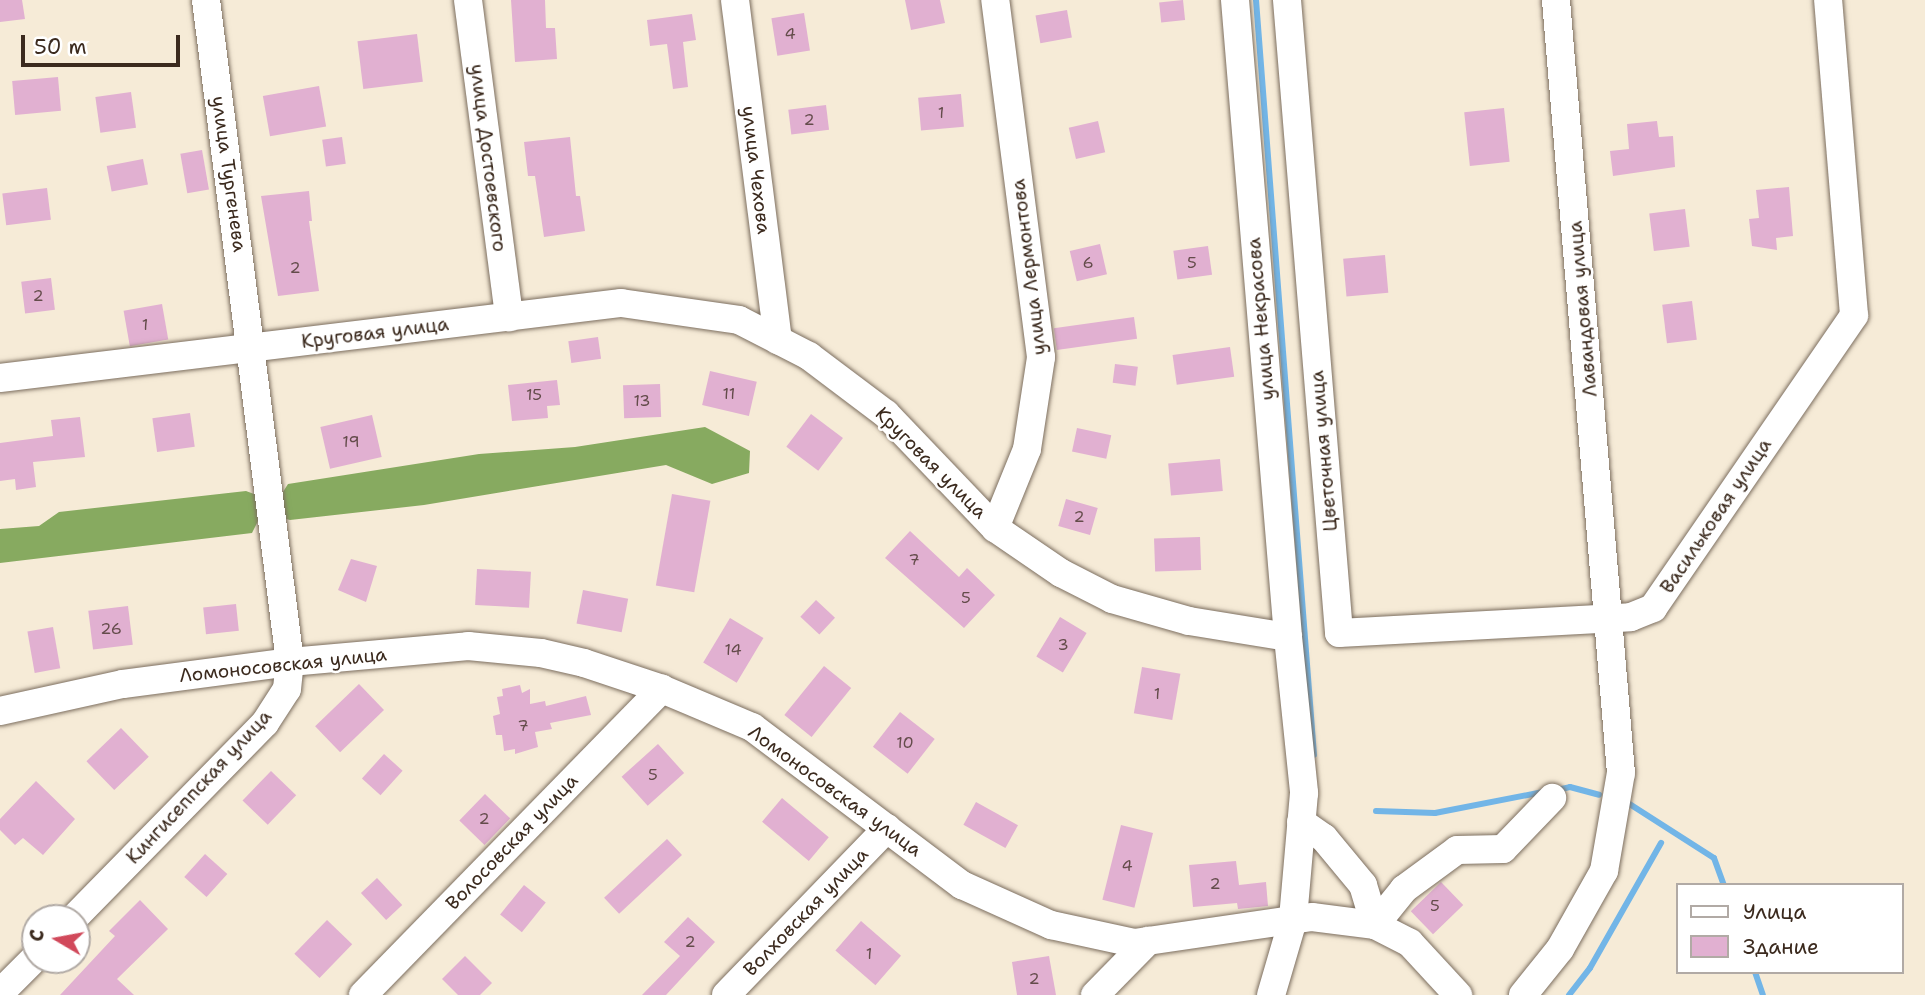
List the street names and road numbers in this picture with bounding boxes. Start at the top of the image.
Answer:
street label: улица Достоевского [465,63,511,253]
street label: улица Тургенева [207,95,251,253]
street label: улица Чехова [737,105,775,235]
street label: улица Лермонтова [1007,178,1051,356]
street label: Лавандовая улица [1564,220,1602,398]
street label: улица Некрасова [1243,237,1279,401]
street label: Круговая улица [300,313,450,353]
street label: Цветочная улица [1306,369,1342,533]
street label: Круговая улица [871,403,991,523]
street label: Васильковая улица [1656,434,1776,598]
street label: Ломоносовская улица [178,643,388,687]
street label: Кингисеппская улица [122,705,276,869]
street label: Ломоносовская улица [744,720,926,862]
street label: Волосовская улица [441,769,583,915]
street label: Волховская улица [739,843,873,981]

